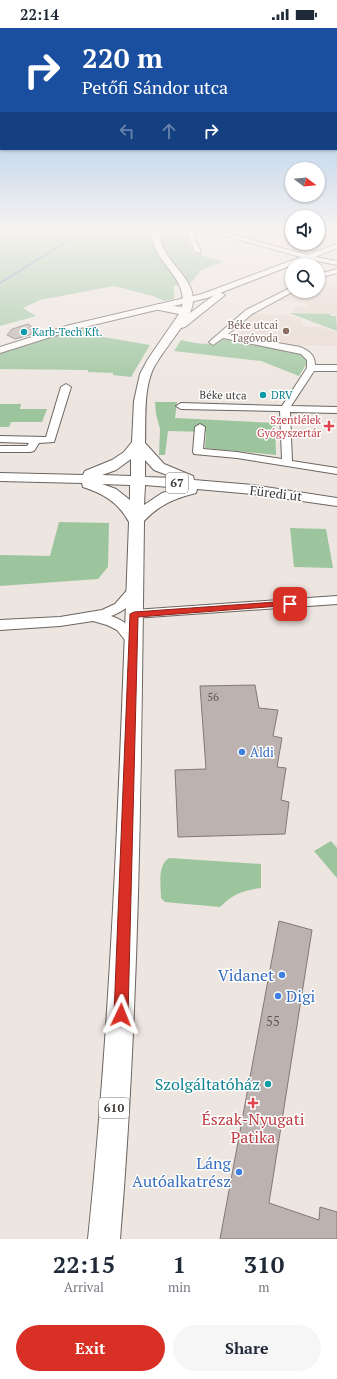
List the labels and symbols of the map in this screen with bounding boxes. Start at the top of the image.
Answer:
north arrow [285,162,325,202]
place label: Béke utcai Tagóvoda [228,318,278,345]
place label: Karb-Tech Kft. [32,325,103,339]
marker: Béke utcai Tagóvoda [281,326,291,336]
marker: Karb-Tech Kft. [19,327,29,337]
street label: Béke utca [199,388,247,402]
place label: DRV [271,388,293,402]
marker: DRV [258,390,268,400]
place label: Szentlélek Gyógyszertár [257,413,322,440]
marker: Szentlélek Gyógyszertár [324,421,334,431]
road number: 67 [166,473,188,493]
street label: Füredi út [249,481,303,505]
pin [273,587,307,621]
house number: 56 [207,690,219,704]
place label: Aldi [250,743,274,761]
marker: Aldi [237,747,247,757]
place label: Vidanet [218,964,274,986]
marker: Vidanet [277,970,287,980]
place label: Digi [286,985,316,1007]
marker: Digi [273,991,283,1001]
position arrow [100,994,142,1036]
house number: 55 [266,1012,280,1030]
place label: Szolgáltatóház [155,1073,260,1095]
marker: Szolgáltatóház [263,1079,273,1089]
road number: 610 [99,1098,129,1118]
marker: Észak-Nyugati Patika [248,1098,258,1108]
place label: Észak-Nyugati Patika [202,1108,305,1148]
place label: Láng Autóalkatrész [132,1152,232,1192]
marker: Láng Autóalkatrész [234,1167,244,1177]

